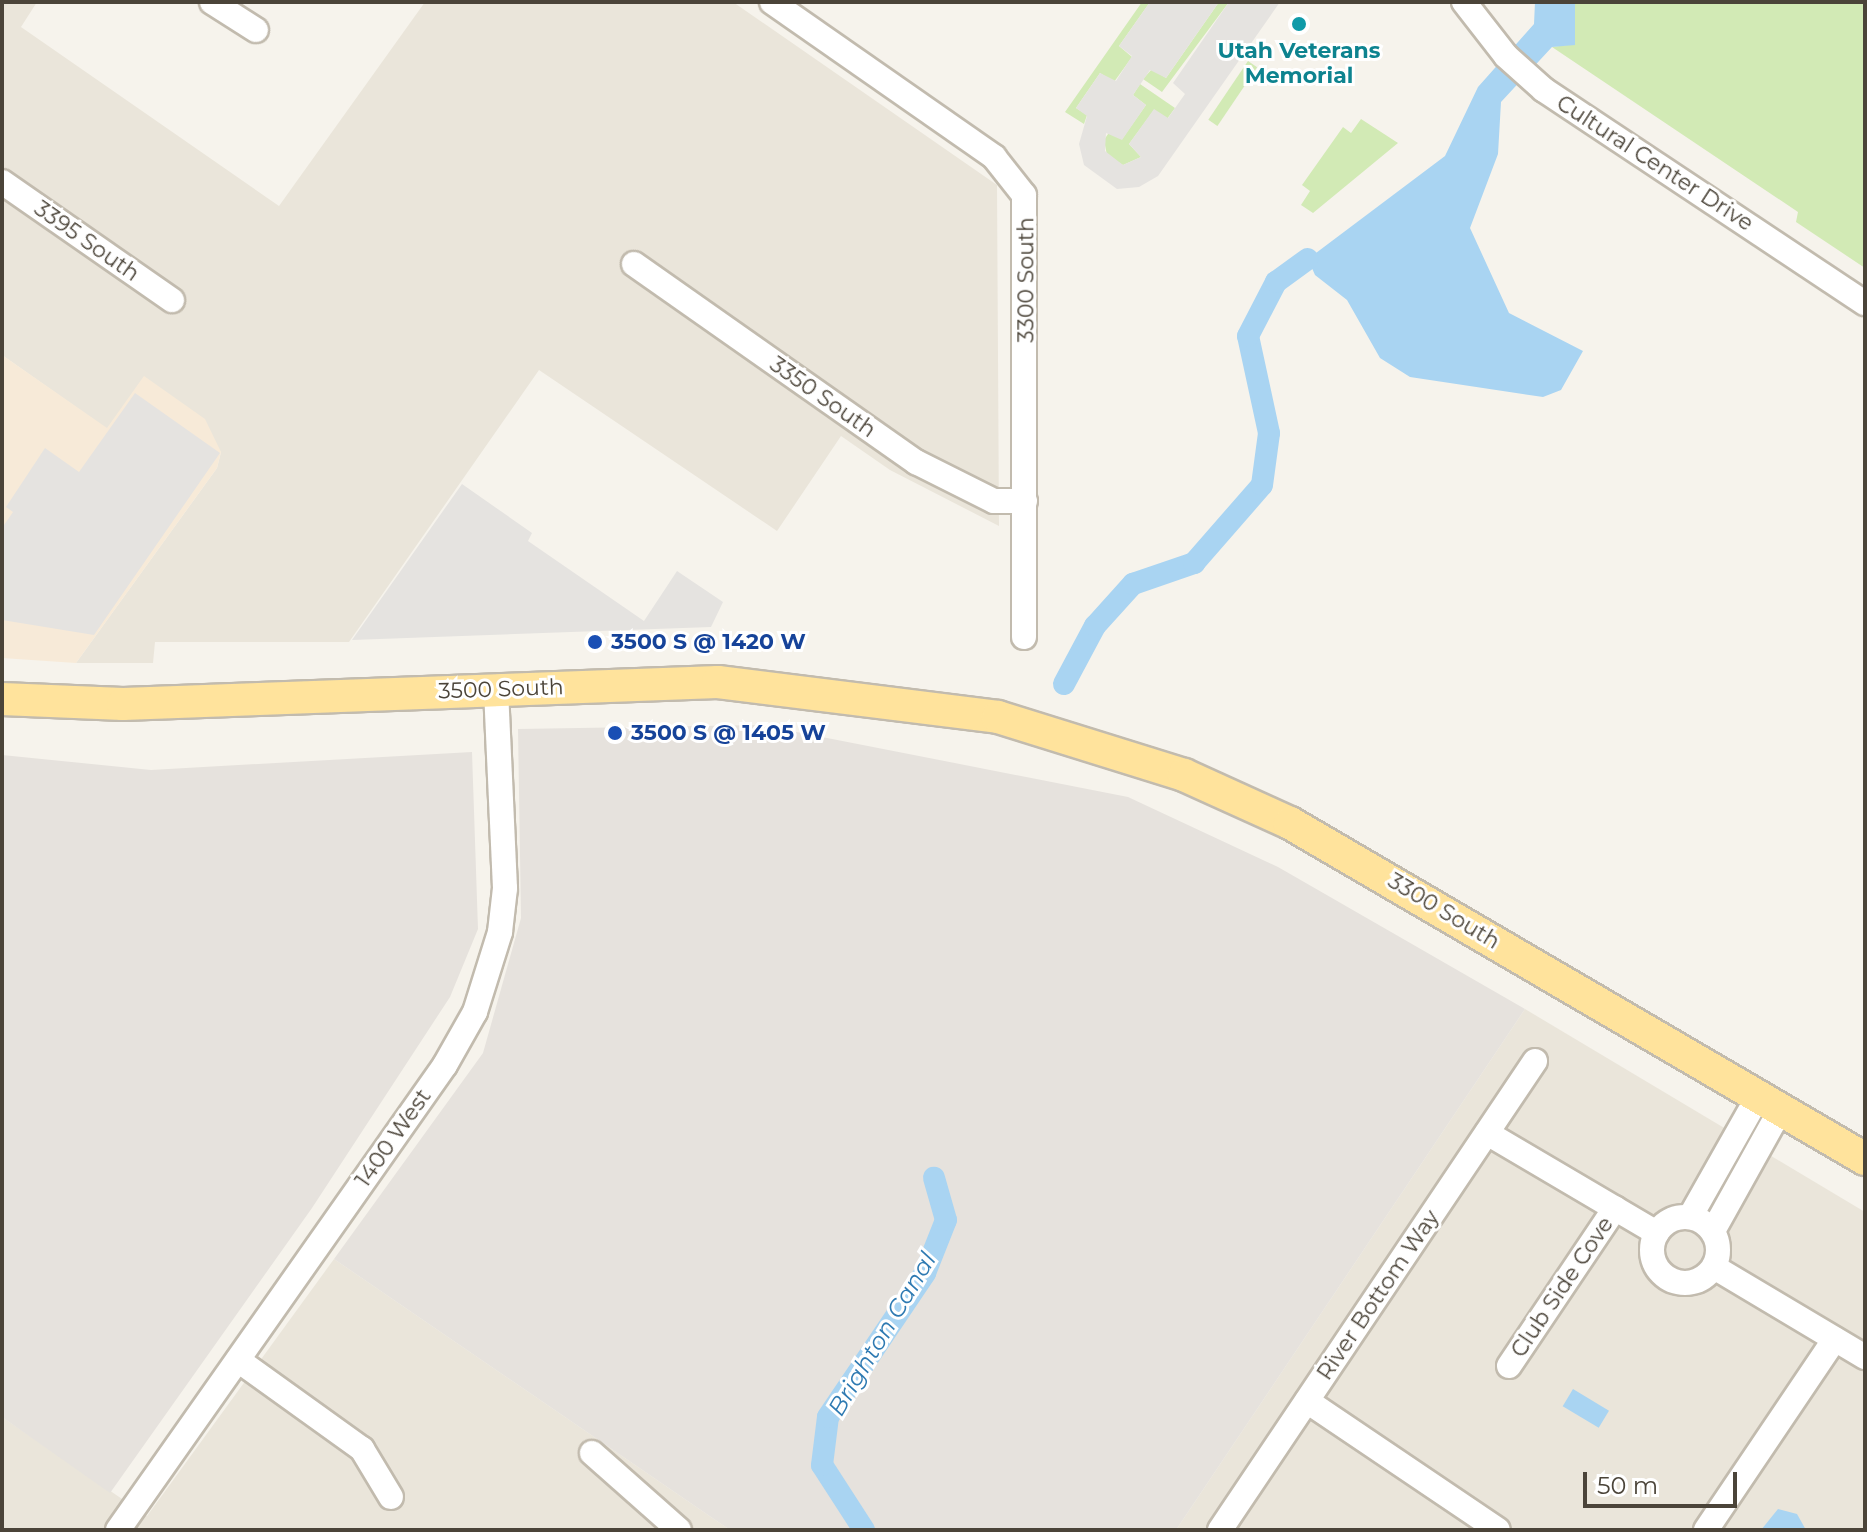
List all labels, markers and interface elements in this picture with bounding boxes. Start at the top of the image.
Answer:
marker: Utah Veterans Memorial [1290,15,1308,33]
place label: Utah Veterans Memorial [1218,37,1380,88]
street label: Cultural Center Drive [1552,89,1758,237]
street label: 3395 South [29,195,145,287]
street label: 3300 South [1013,217,1039,343]
street label: 3350 South [765,351,881,443]
place label: 3500 S @ 1420 W [611,629,806,655]
marker: 3500 S @ 1420 W [586,633,604,651]
street label: 3500 South [438,674,564,704]
place label: 3500 S @ 1405 W [631,720,826,746]
marker: 3500 S @ 1405 W [606,724,624,742]
street label: 3300 South [1383,867,1505,955]
street label: 1400 West [350,1084,436,1192]
street label: River Bottom Way [1311,1205,1445,1385]
street label: Club Side Cove [1505,1212,1619,1362]
water label: Brighton Canal [822,1247,942,1421]
scale bar [1587,1456,1741,1506]
text: 50 m [1597,1471,1658,1500]

